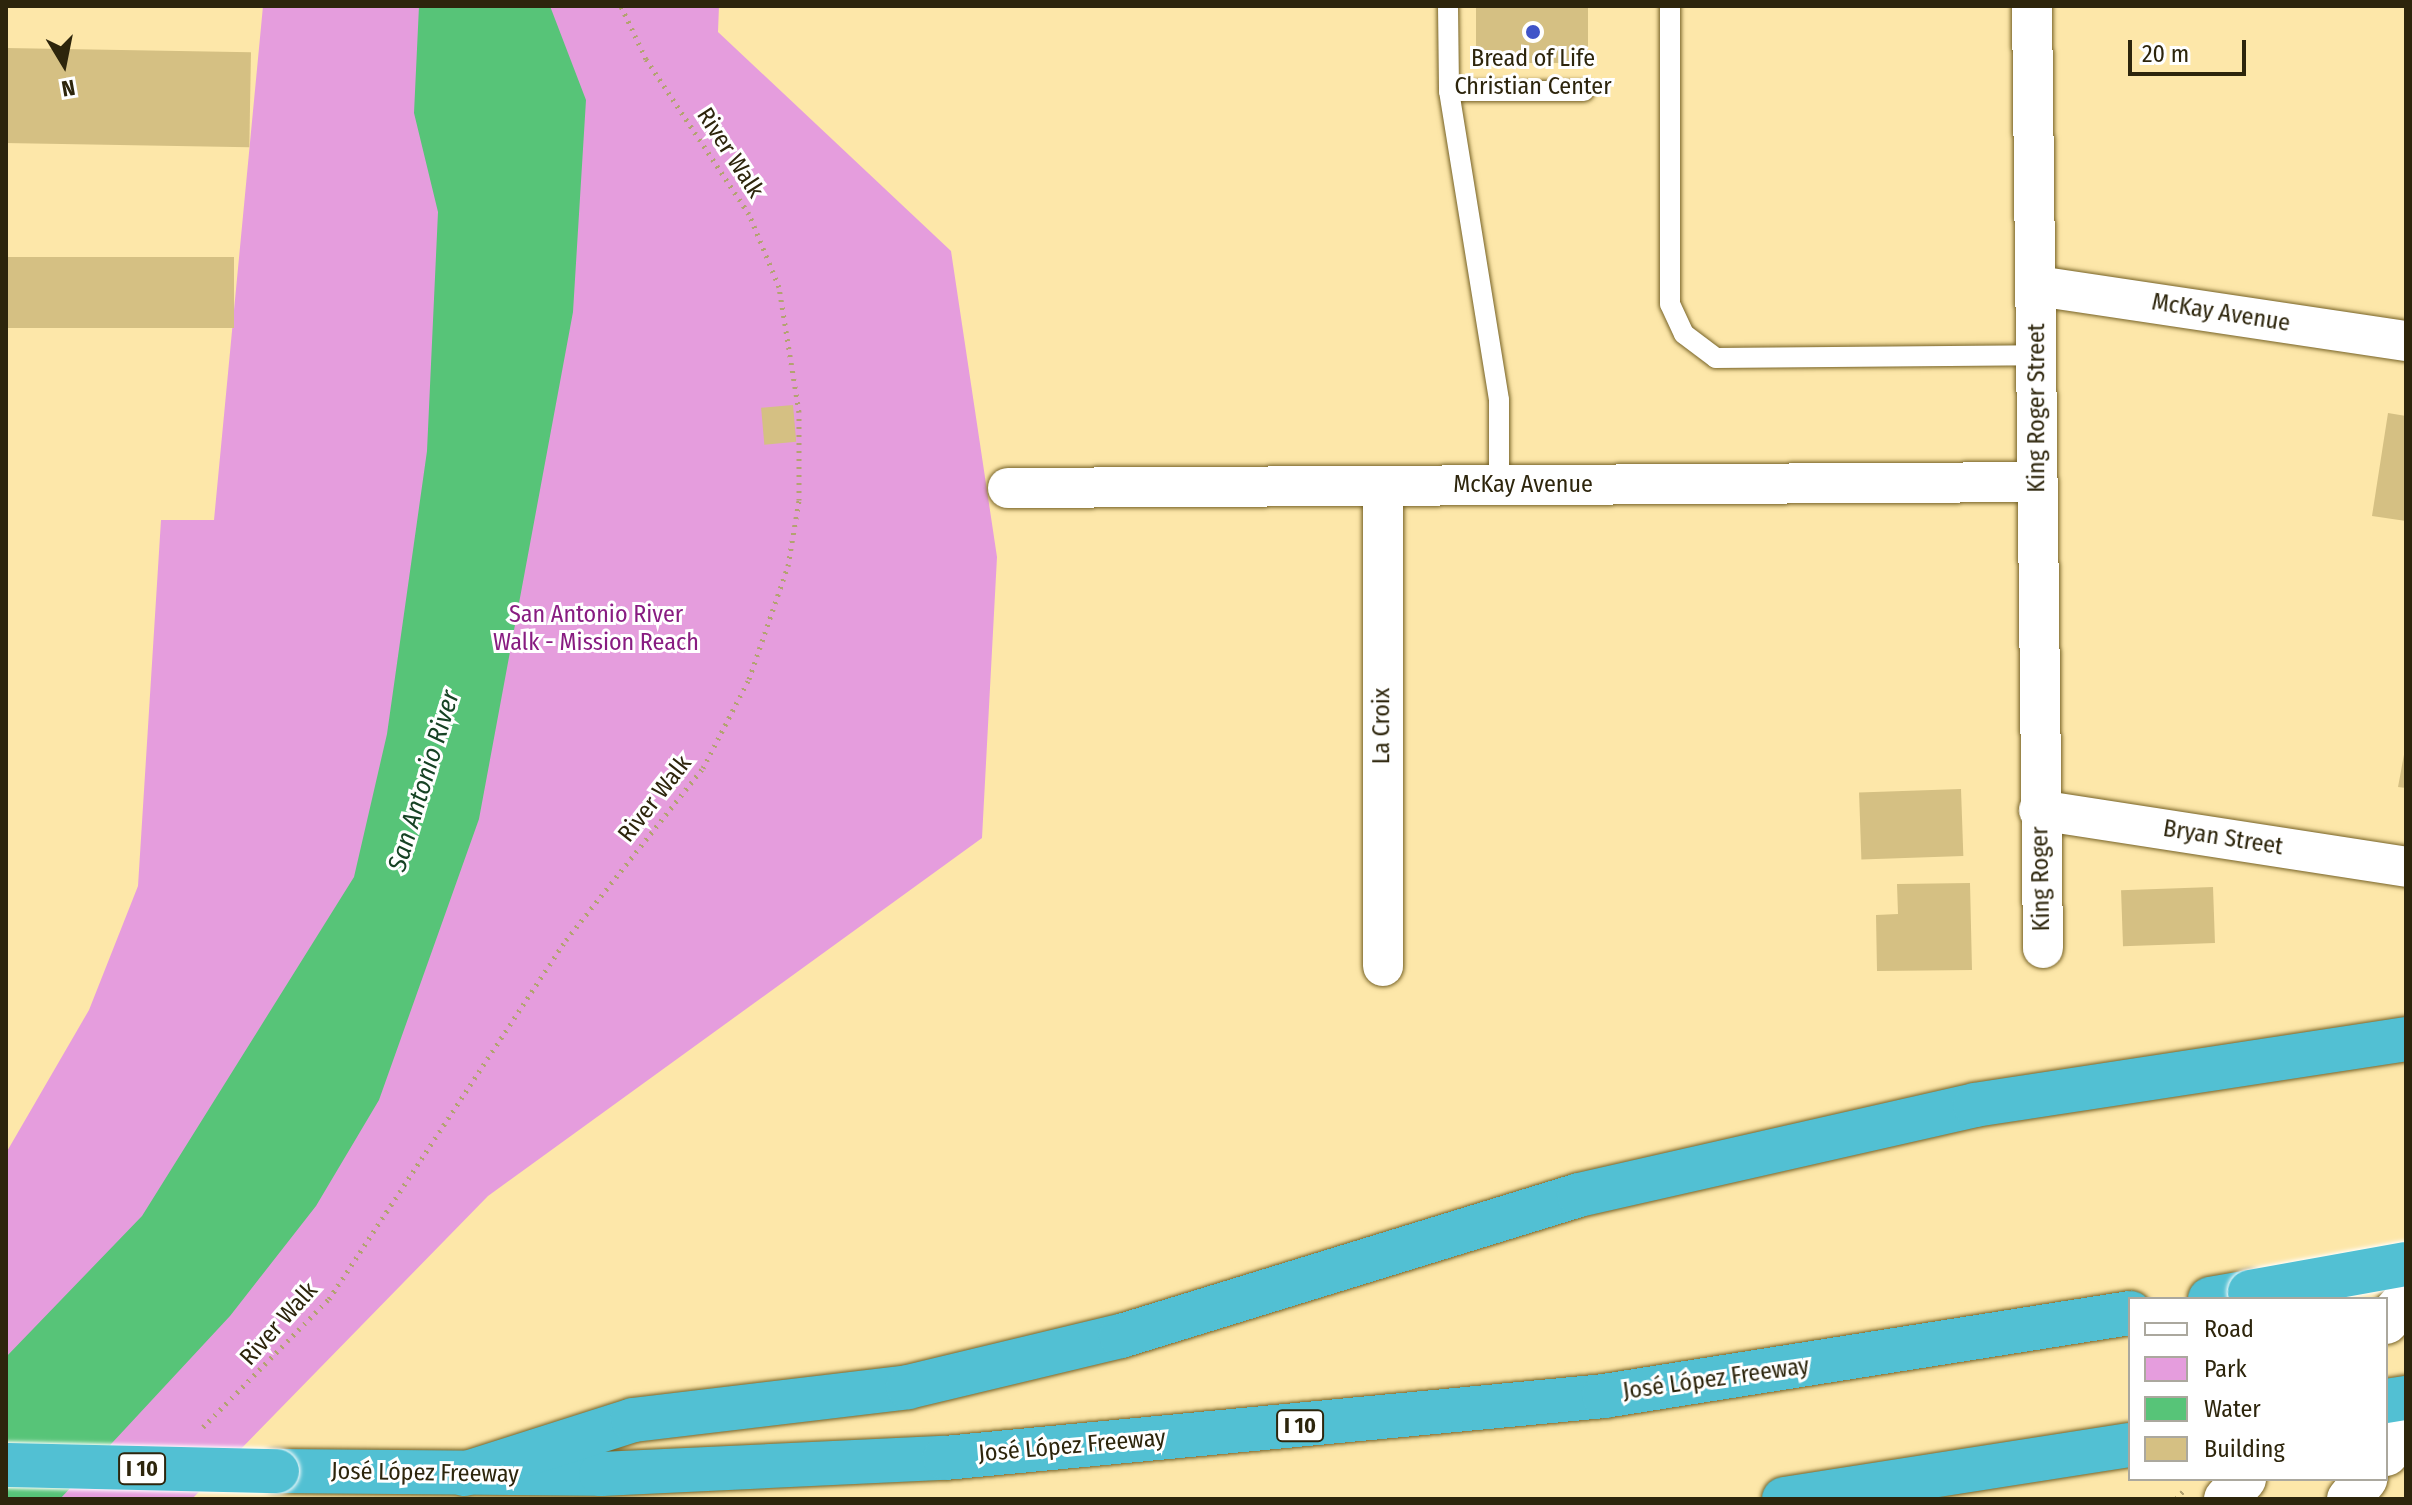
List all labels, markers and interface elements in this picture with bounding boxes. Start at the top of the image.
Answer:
marker: Bread of Life Christian Center [1524,23,1542,41]
north arrow [24,24,104,104]
scale bar [2132,24,2250,74]
text: 20 m [2142,40,2189,68]
place label: Bread of Life Christian Center [1454,45,1612,101]
text: N [59,74,77,103]
street label: River Walk [690,102,770,204]
street label: McKay Avenue [2150,288,2292,338]
street label: King Roger Street [2023,323,2051,493]
street label: McKay Avenue [1453,471,1593,499]
park label: San Antonio River Walk - Mission Reach [493,601,699,657]
water label: San Antonio River [382,687,466,875]
street label: La Croix [1368,688,1396,764]
street label: River Walk [612,750,698,848]
street label: Bryan Street [2161,814,2285,862]
street label: King Roger [2026,826,2056,932]
street label: River Walk [234,1277,324,1371]
legend [2128,1297,2388,1481]
text: Road [2204,1315,2254,1343]
street label: José López Freeway [1621,1352,1811,1406]
text: Park [2204,1355,2247,1383]
text: Water [2204,1395,2261,1423]
road number: I 10 [1276,1408,1324,1444]
street label: José López Freeway [977,1423,1167,1469]
text: Building [2204,1435,2285,1463]
road number: I 10 [118,1451,166,1487]
street label: José López Freeway [331,1457,519,1489]

